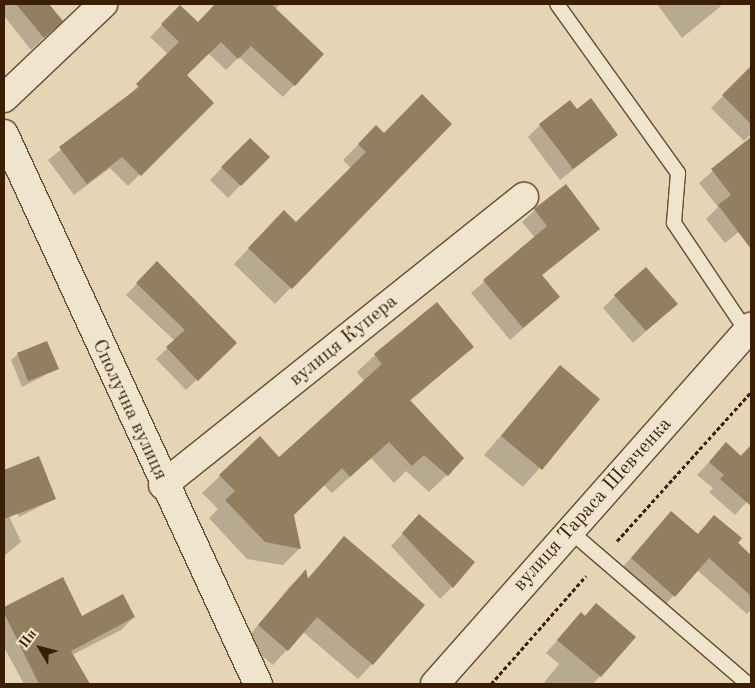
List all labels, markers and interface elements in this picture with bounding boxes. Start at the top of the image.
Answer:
street label: вулиця Купера [285,290,403,392]
street label: Сполучна вулиця [86,336,172,484]
street label: вулиця Тараса Шевченка [509,413,677,597]
north arrow [15,623,65,673]
text: Пн [17,627,39,651]

